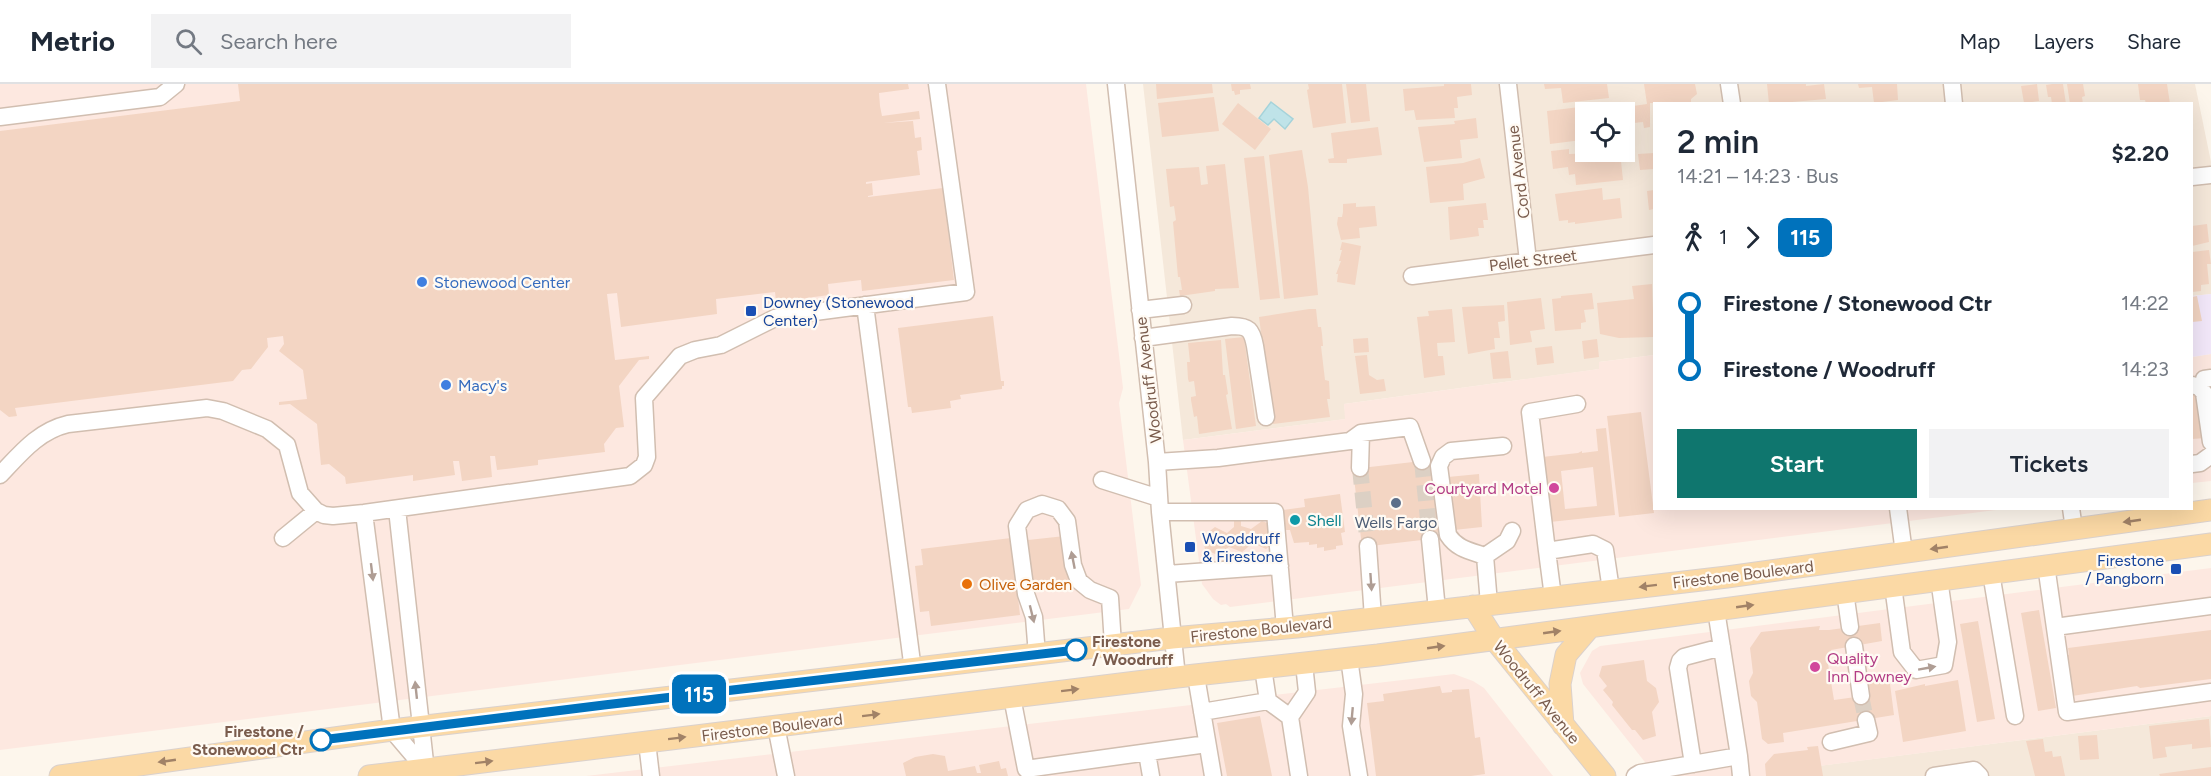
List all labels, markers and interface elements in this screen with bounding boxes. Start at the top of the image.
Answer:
search box [151,14,571,68]
text: Metrio [30,24,115,58]
icon: search [172,25,205,58]
text: Search here [220,28,338,55]
text: Map [1960,29,2000,54]
text: Layers [2033,29,2094,54]
text: Share [2127,29,2181,54]
map controls [1575,102,1635,162]
button: locate [1575,102,1635,162]
text: 2 min [1677,122,1759,161]
street label: Cord Avenue [1503,124,1534,220]
text: $2.20 [2112,140,2169,167]
text: 14:21 – 14:23 · Bus [1677,164,1839,188]
icon: walk [1677,221,1710,254]
icon: forward [1736,221,1769,254]
text: 1 [1719,225,1727,249]
text: 115 [1790,225,1820,250]
street label: Pellet Street [1488,246,1578,275]
place label: Stonewood Center [434,273,571,292]
marker: Stonewood Center [415,275,429,289]
text: Firestone / Stonewood Ctr [1723,290,1992,317]
text: 14:22 [2121,291,2169,315]
place label: Downey (Stonewood Center) [763,293,914,330]
marker: Downey (Stonewood Center) [744,304,758,318]
street label: Woodruff Avenue [1131,316,1166,444]
text: Firestone / Woodruff [1723,356,1935,383]
text: 14:23 [2121,357,2169,381]
place label: Macy's [458,376,507,395]
marker: Macy's [439,378,453,392]
button: Start [1677,429,1917,498]
button: Tickets [1929,429,2169,498]
place label: Courtyard Motel [1425,479,1542,498]
marker: Courtyard Motel [1547,481,1561,495]
marker: Wells Fargo [1389,496,1403,510]
place label: Shell [1307,511,1342,530]
marker: Shell [1288,513,1302,527]
place label: Wells Fargo [1355,513,1437,532]
one-way arrow [2123,517,2142,526]
place label: Wooddruff & Firestone [1202,529,1283,566]
marker: Wooddruff & Firestone [1183,540,1197,554]
one-way arrow [1929,543,1948,552]
one-way arrow [1068,550,1077,569]
place label: Firestone / Pangborn [2085,551,2164,588]
street label: Firestone Boulevard [1671,556,1815,593]
one-way arrow [367,562,376,581]
marker: Firestone / Pangborn [2169,562,2183,576]
one-way arrow [1366,572,1375,591]
place label: Olive Garden [979,575,1072,594]
marker: Olive Garden [960,577,974,591]
one-way arrow [1638,581,1657,591]
one-way arrow [1736,601,1755,610]
one-way arrow [1027,604,1037,623]
street label: Firestone Boulevard [1189,613,1333,646]
one-way arrow [1542,627,1561,636]
place label: Firestone / Woodruff [1092,632,1174,669]
street label: Woodruff Avenue [1489,637,1584,748]
marker: Firestone / Woodruff [1065,639,1087,661]
one-way arrow [1426,643,1445,652]
place label: Quality Inn Downey [1827,649,1912,686]
marker: Quality Inn Downey [1808,660,1822,674]
one-way arrow [1918,663,1937,672]
line badge: 115 [664,674,734,714]
one-way arrow [411,681,421,700]
text: 115 [684,682,714,707]
one-way arrow [1061,685,1080,695]
one-way arrow [1347,707,1357,726]
street label: Firestone Boulevard [700,709,844,746]
one-way arrow [861,710,880,719]
place label: Firestone / Stonewood Ctr [192,722,304,759]
marker: Firestone / Stonewood Ctr [310,729,332,751]
one-way arrow [668,733,687,743]
one-way arrow [158,757,177,766]
one-way arrow [474,757,493,767]

